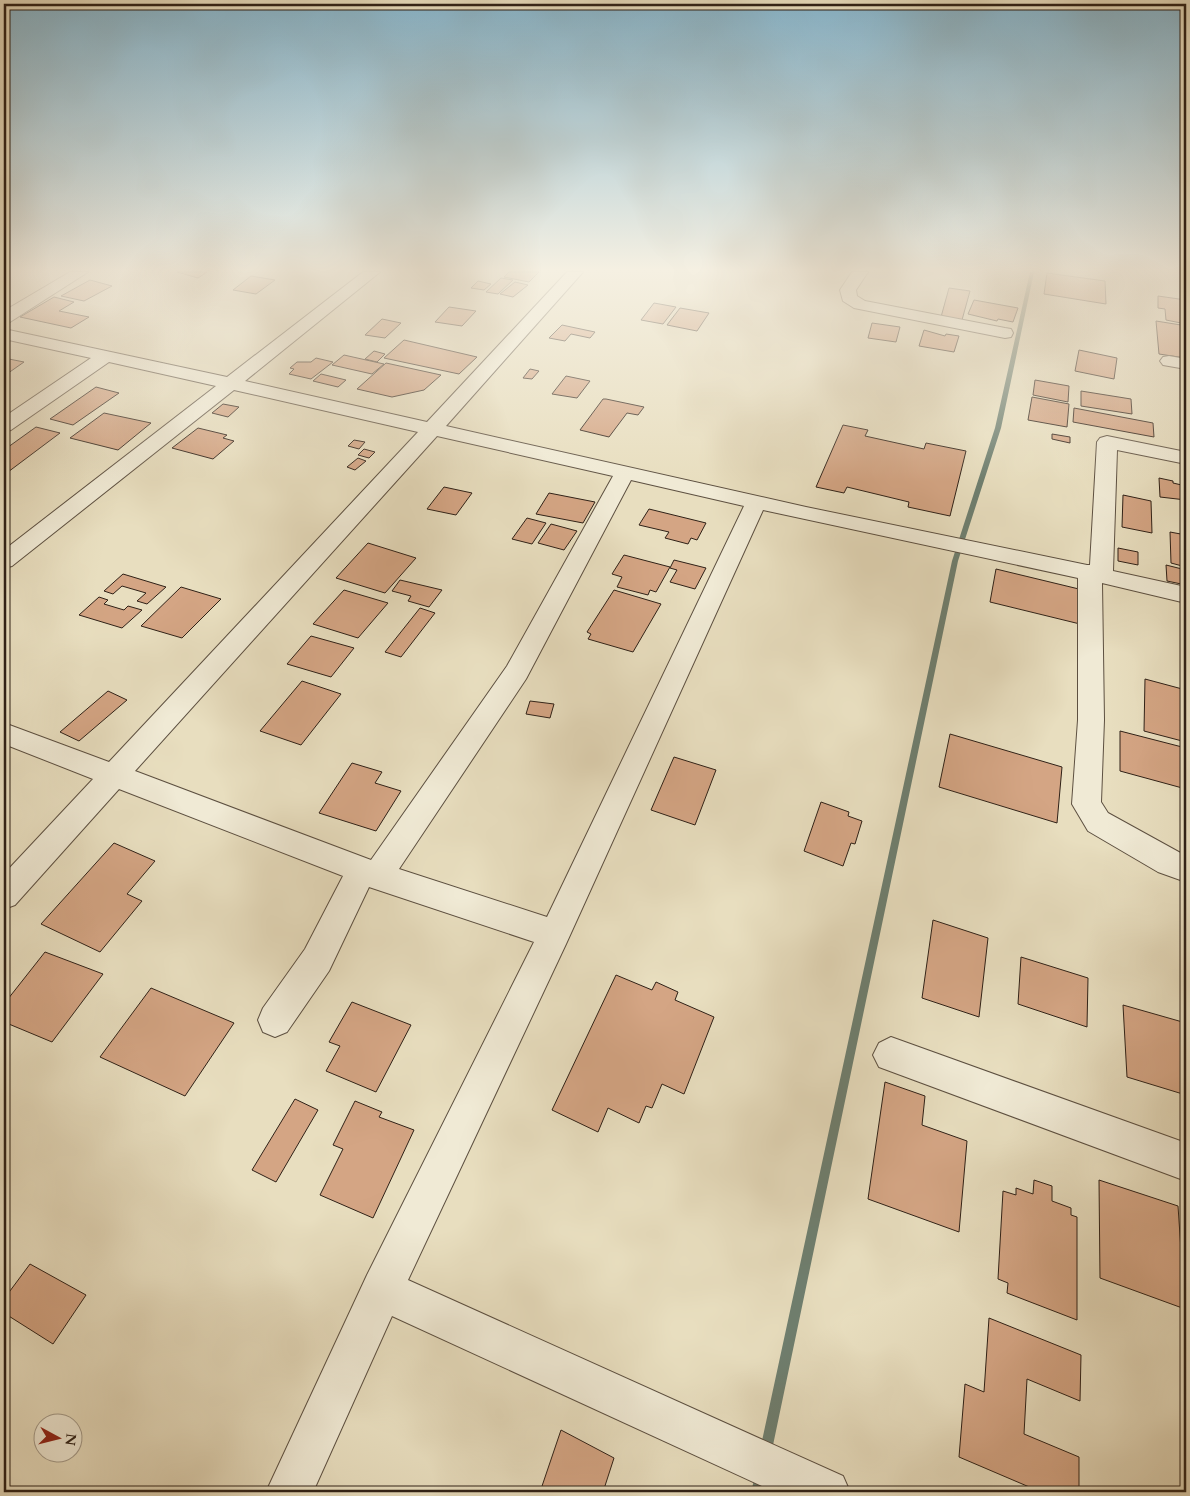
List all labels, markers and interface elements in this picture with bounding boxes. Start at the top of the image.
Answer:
north arrow [32,1414,82,1464]
text: N [60,1432,81,1447]

